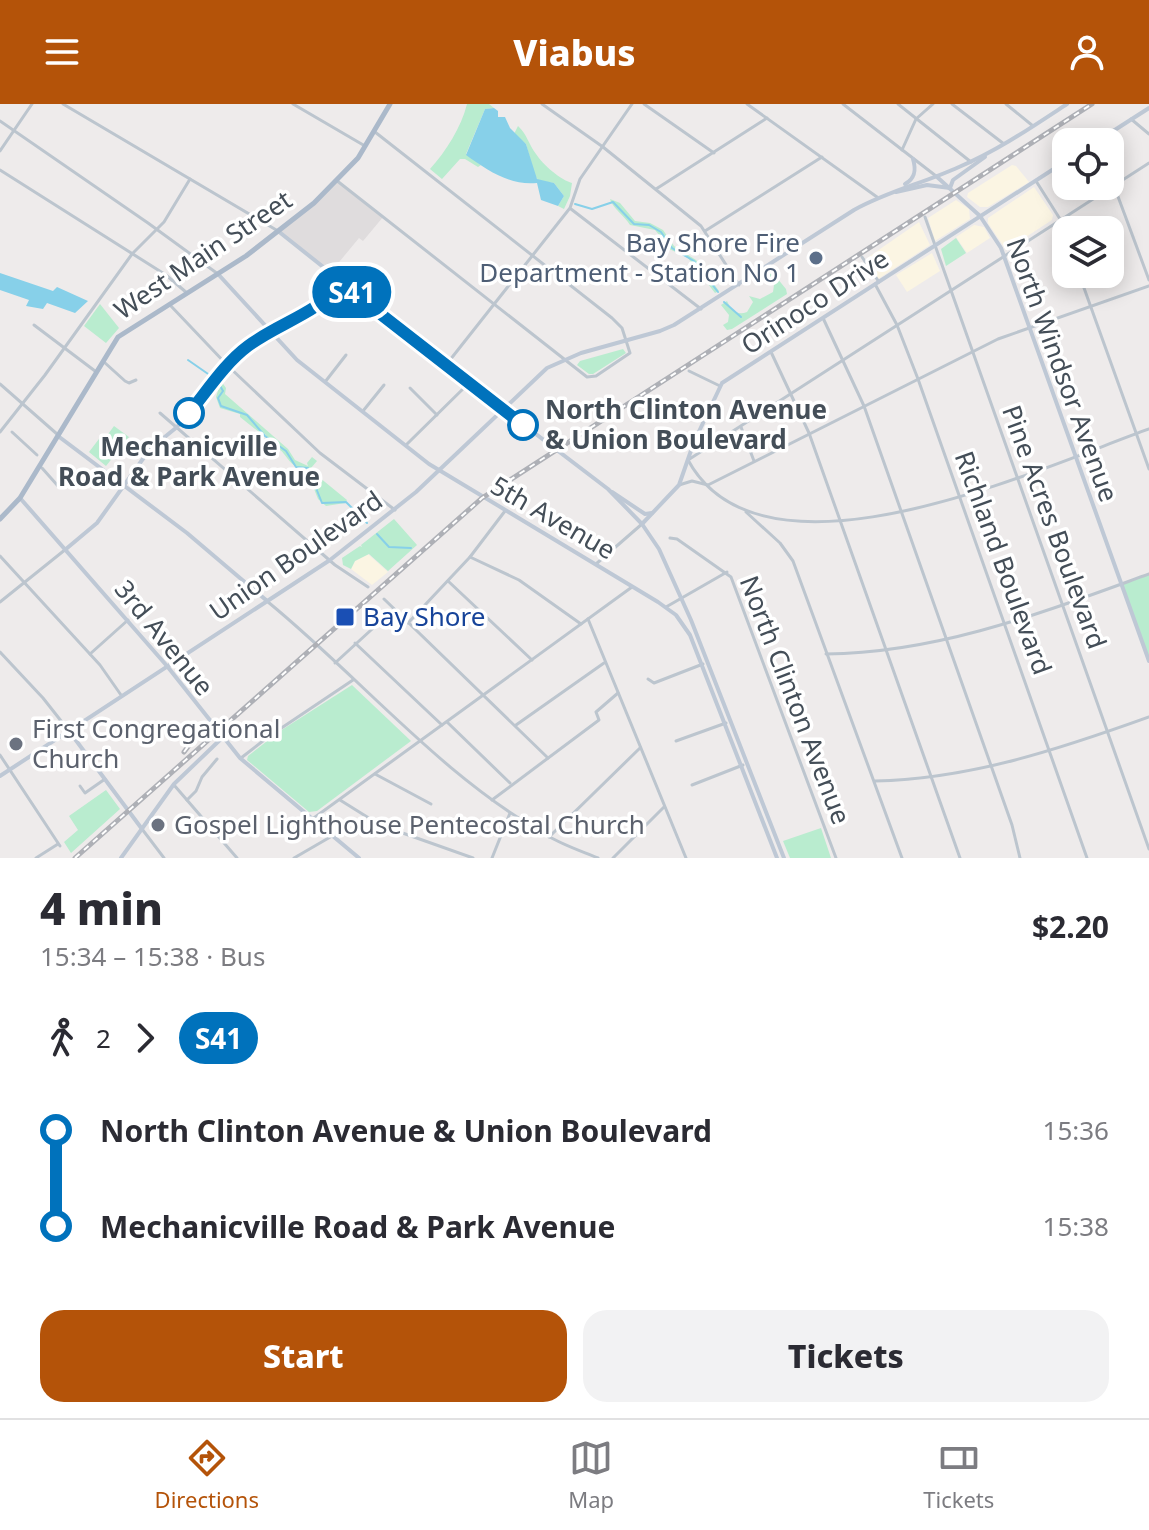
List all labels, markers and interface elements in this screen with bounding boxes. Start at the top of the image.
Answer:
text: Viabus [513,28,636,77]
icon: menu [40,30,84,74]
icon: person [1065,30,1109,74]
map controls [1052,128,1124,288]
button: locate [1052,128,1124,200]
street label: West Main Street [106,181,298,327]
button: layers [1052,216,1124,288]
place label: Bay Shore Fire Department - Station No 1 [479,224,800,290]
street label: North Windsor Avenue [998,233,1127,507]
street label: Orinoco Drive [734,240,895,362]
marker: Bay Shore Fire Department - Station No 1 [807,249,825,267]
line badge: S41 [306,266,398,318]
text: S41 [328,273,376,311]
place label: North Clinton Avenue & Union Boulevard [545,391,827,457]
marker: Mechanicville Road & Park Avenue [174,398,204,428]
street label: Pine Acres Boulevard [994,400,1116,653]
marker: North Clinton Avenue & Union Boulevard [508,410,538,440]
place label: Mechanicville Road & Park Avenue [58,428,320,494]
street label: Richland Boulevard [947,446,1061,679]
street label: 5th Avenue [485,467,622,567]
street label: Union Boulevard [202,482,389,628]
street label: North Clinton Avenue [732,570,860,829]
street label: 3rd Avenue [107,572,223,703]
place label: Bay Shore [363,598,485,634]
marker: Bay Shore [334,606,356,628]
place label: First Congregational Church [32,710,280,776]
marker: First Congregational Church [7,735,25,753]
place label: Gospel Lighthouse Pentecostal Church [174,806,645,842]
marker: Gospel Lighthouse Pentecostal Church [149,816,167,834]
text: 4 min [40,878,163,938]
text: $2.20 [1032,906,1109,947]
text: 15:34 – 15:38 · Bus [40,938,265,974]
icon: walk [40,1016,84,1060]
icon: forward [123,1016,167,1060]
text: S41 [195,1019,242,1057]
text: 2 [96,1020,111,1056]
text: North Clinton Avenue & Union Boulevard [100,1110,712,1151]
text: 15:36 [1043,1112,1109,1148]
text: Mechanicville Road & Park Avenue [100,1206,615,1247]
text: 15:38 [1043,1208,1109,1244]
button: Start [40,1310,567,1402]
button: Tickets [583,1310,1109,1402]
tab: Directions [155,1436,259,1514]
tab: Map [568,1436,614,1514]
tab: Tickets [923,1436,994,1514]

